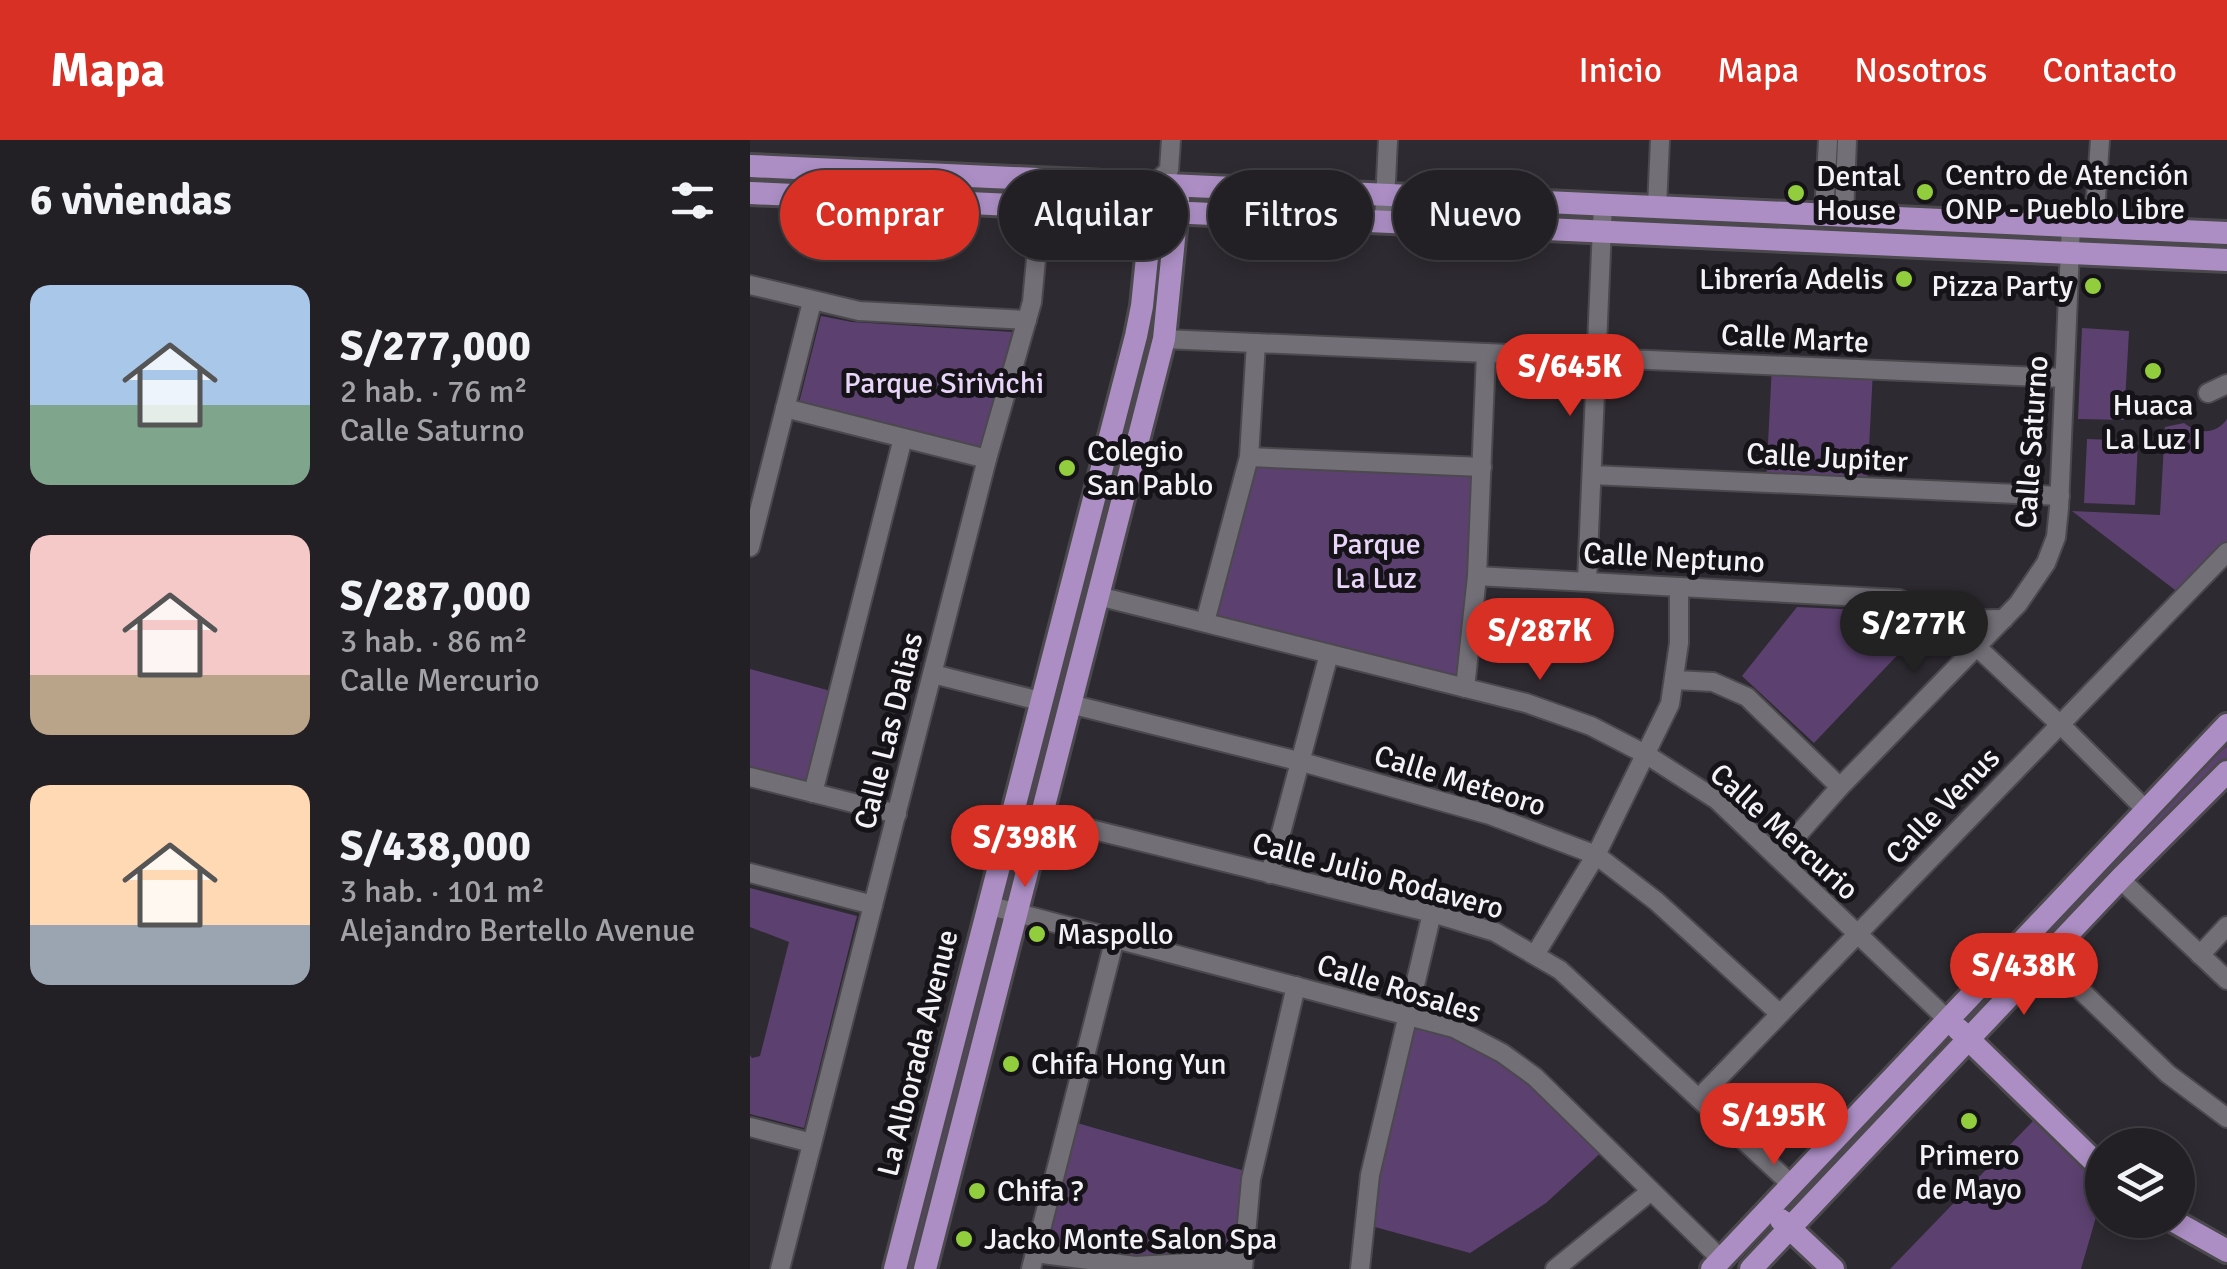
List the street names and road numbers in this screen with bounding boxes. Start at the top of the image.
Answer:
street label: Calle Marte [1720,317,1870,361]
street label: Calle Saturno [2008,354,2056,530]
street label: Calle Jupiter [1745,435,1909,481]
street label: Calle Neptuno [1582,535,1766,581]
street label: Calle Las Dalias [847,629,931,833]
street label: Calle Meteoro [1370,737,1550,825]
street label: Calle Venus [1878,740,2008,872]
street label: Calle Mercurio [1702,756,1866,908]
street label: Calle Julio Rodavero [1248,825,1508,927]
street label: La Alborada Avenue [869,926,967,1180]
street label: Calle Rosales [1312,946,1486,1032]

